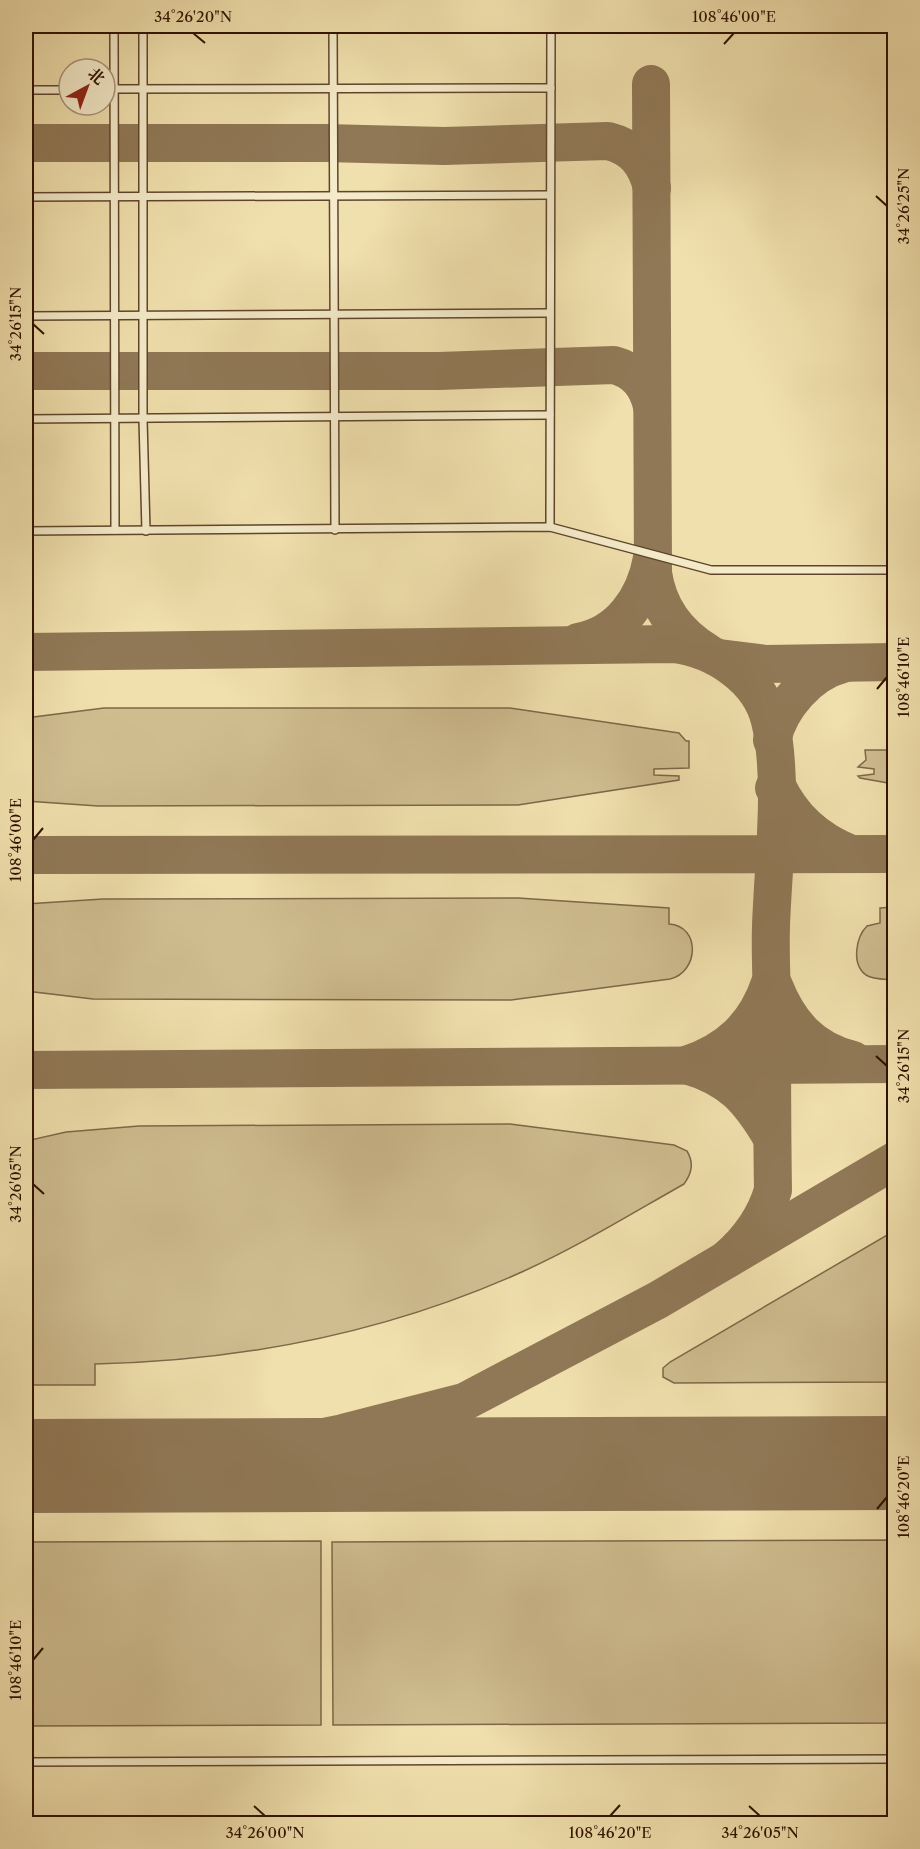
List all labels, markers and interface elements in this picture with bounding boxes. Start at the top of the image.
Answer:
text: 34°26'20"N [154,7,232,26]
text: 108°46'00"E [692,7,776,26]
north arrow [57,57,117,117]
text: 北 [84,63,109,88]
text: 34°26'25"N [894,168,913,244]
text: 34°26'15"N [6,287,25,361]
text: 108°46'10"E [894,637,913,717]
text: 108°46'00"E [6,798,25,882]
text: 34°26'15"N [894,1029,913,1103]
text: 34°26'05"N [6,1145,25,1223]
text: 108°46'20"E [894,1455,913,1539]
text: 108°46'10"E [6,1620,25,1700]
text: 34°26'00"N [225,1823,305,1842]
text: 108°46'20"E [568,1823,652,1842]
text: 34°26'05"N [721,1823,799,1842]

